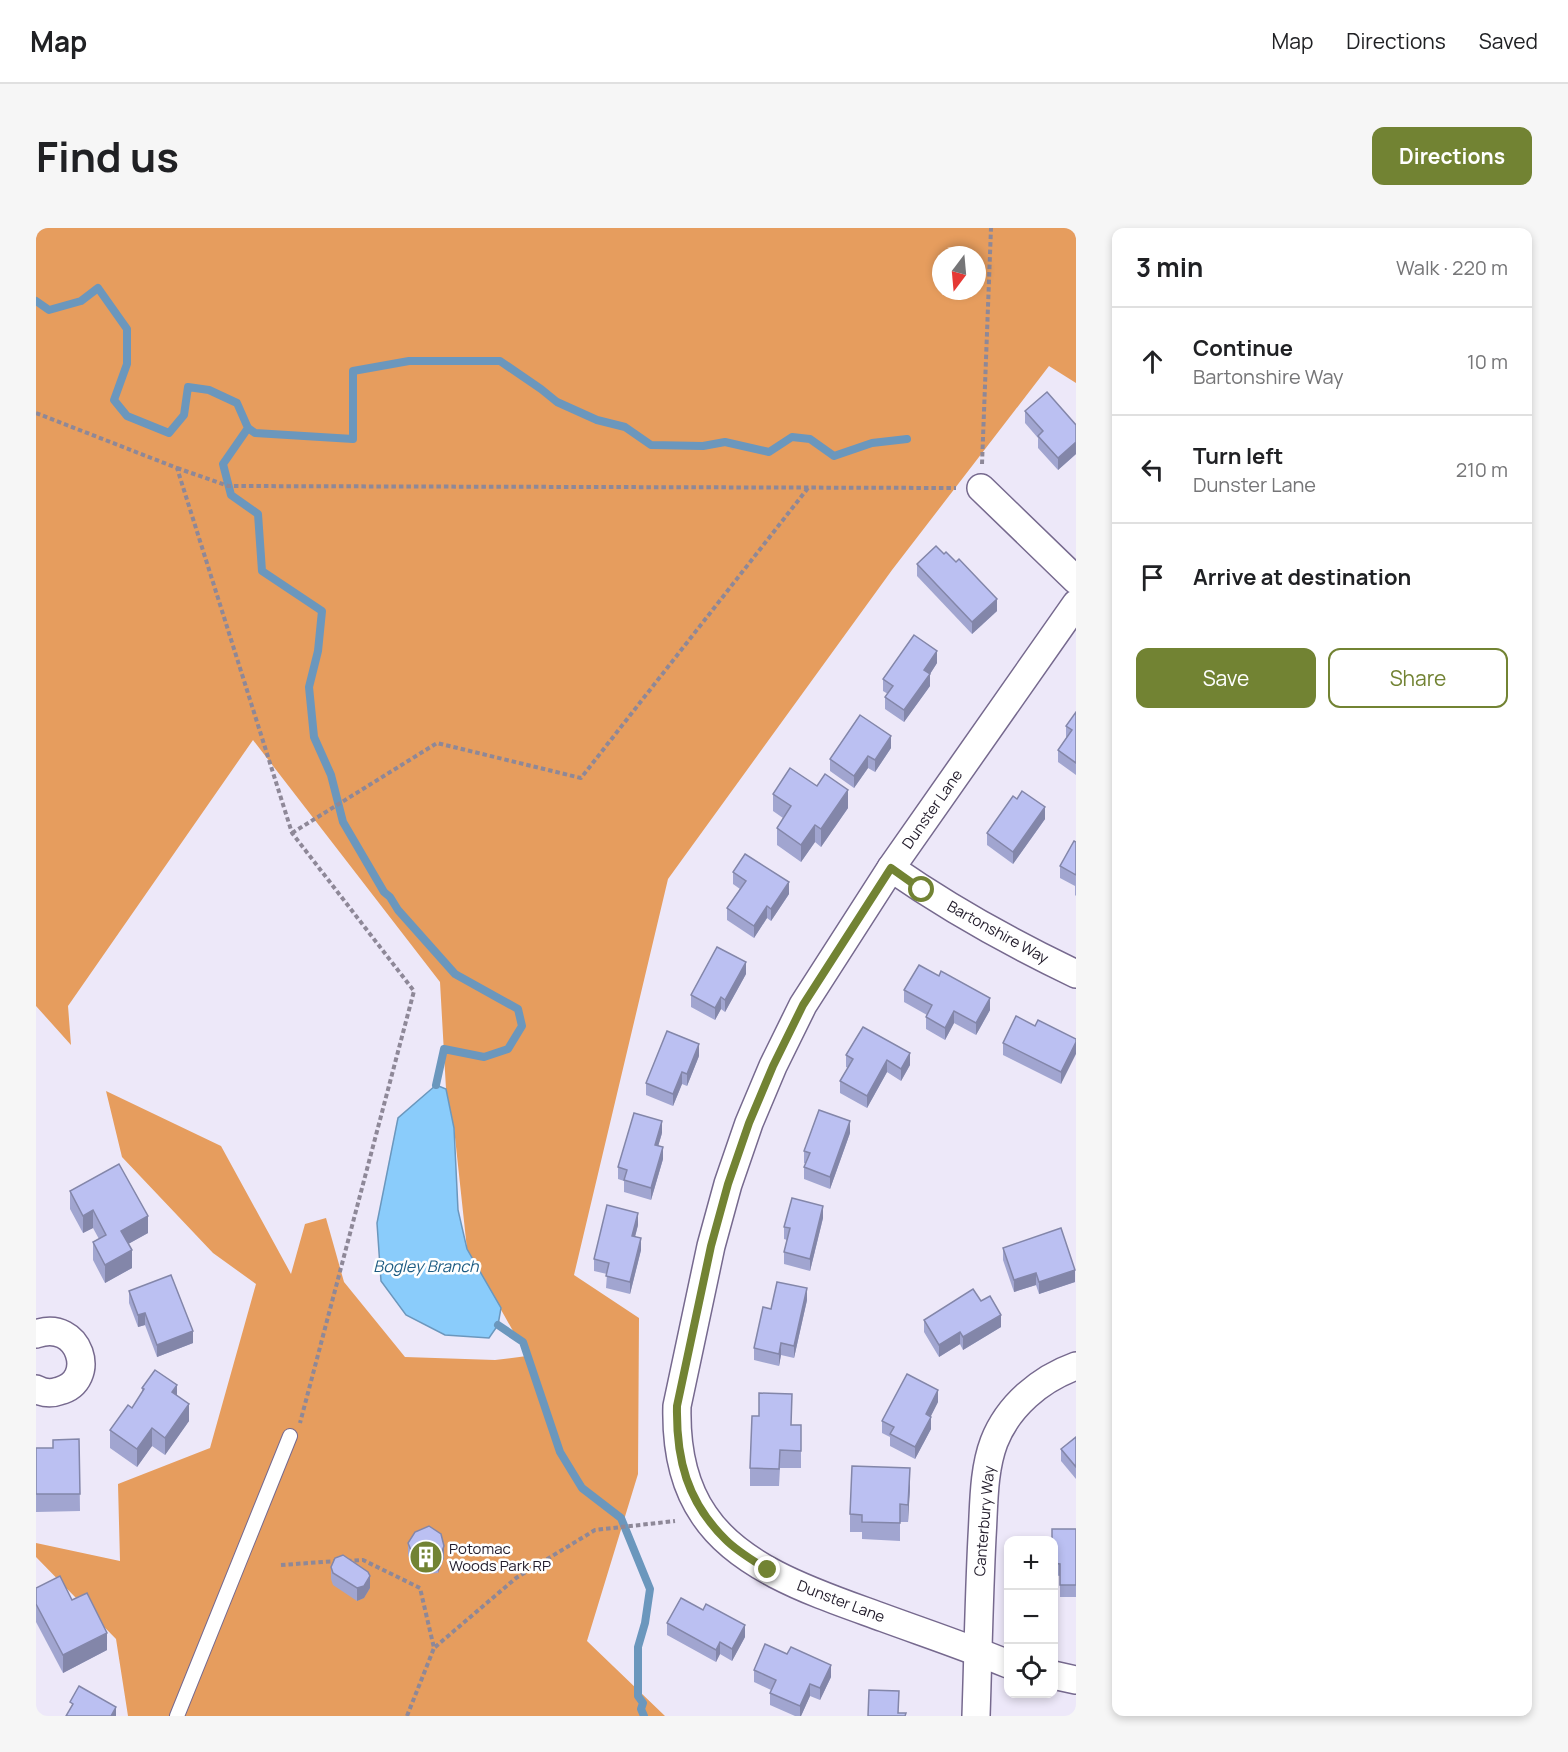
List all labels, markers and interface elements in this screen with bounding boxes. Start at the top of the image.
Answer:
text: Map [30,22,87,60]
text: Map [1272,27,1313,55]
text: Directions [1346,27,1446,55]
text: Saved [1479,27,1538,55]
text: Find us [36,127,179,185]
button: Directions [1372,127,1532,185]
north arrow [932,246,986,300]
text: 3 min [1136,249,1203,285]
text: Walk · 220 m [1396,254,1508,281]
text: Continue [1193,333,1293,363]
icon: ahead [1136,345,1169,378]
text: 10 m [1467,348,1508,375]
text: Bartonshire Way [1193,363,1344,390]
text: Turn left [1193,441,1283,471]
icon: left [1136,453,1169,486]
text: 210 m [1456,456,1508,483]
text: Dunster Lane [1193,471,1316,498]
icon: arrive [1136,561,1169,594]
text: Arrive at destination [1193,562,1411,592]
button: Save [1136,648,1316,708]
button: Share [1328,648,1508,708]
street label: Dunster Lane [897,765,967,853]
route start [908,876,934,902]
street label: Bartonshire Way [944,895,1053,969]
water label: Bogley Branch [373,1255,479,1277]
street label: Canterbury Way [969,1465,999,1577]
map controls [1004,1536,1058,1698]
button: + [1004,1536,1058,1590]
place label: Potomac Woods Park RP [449,1538,551,1576]
building icon: Potomac Woods Park RP [408,1539,444,1575]
route end [754,1556,780,1582]
street label: Dunster Lane [794,1575,888,1627]
button: − [1004,1590,1058,1644]
button: locate [1004,1644,1058,1698]

